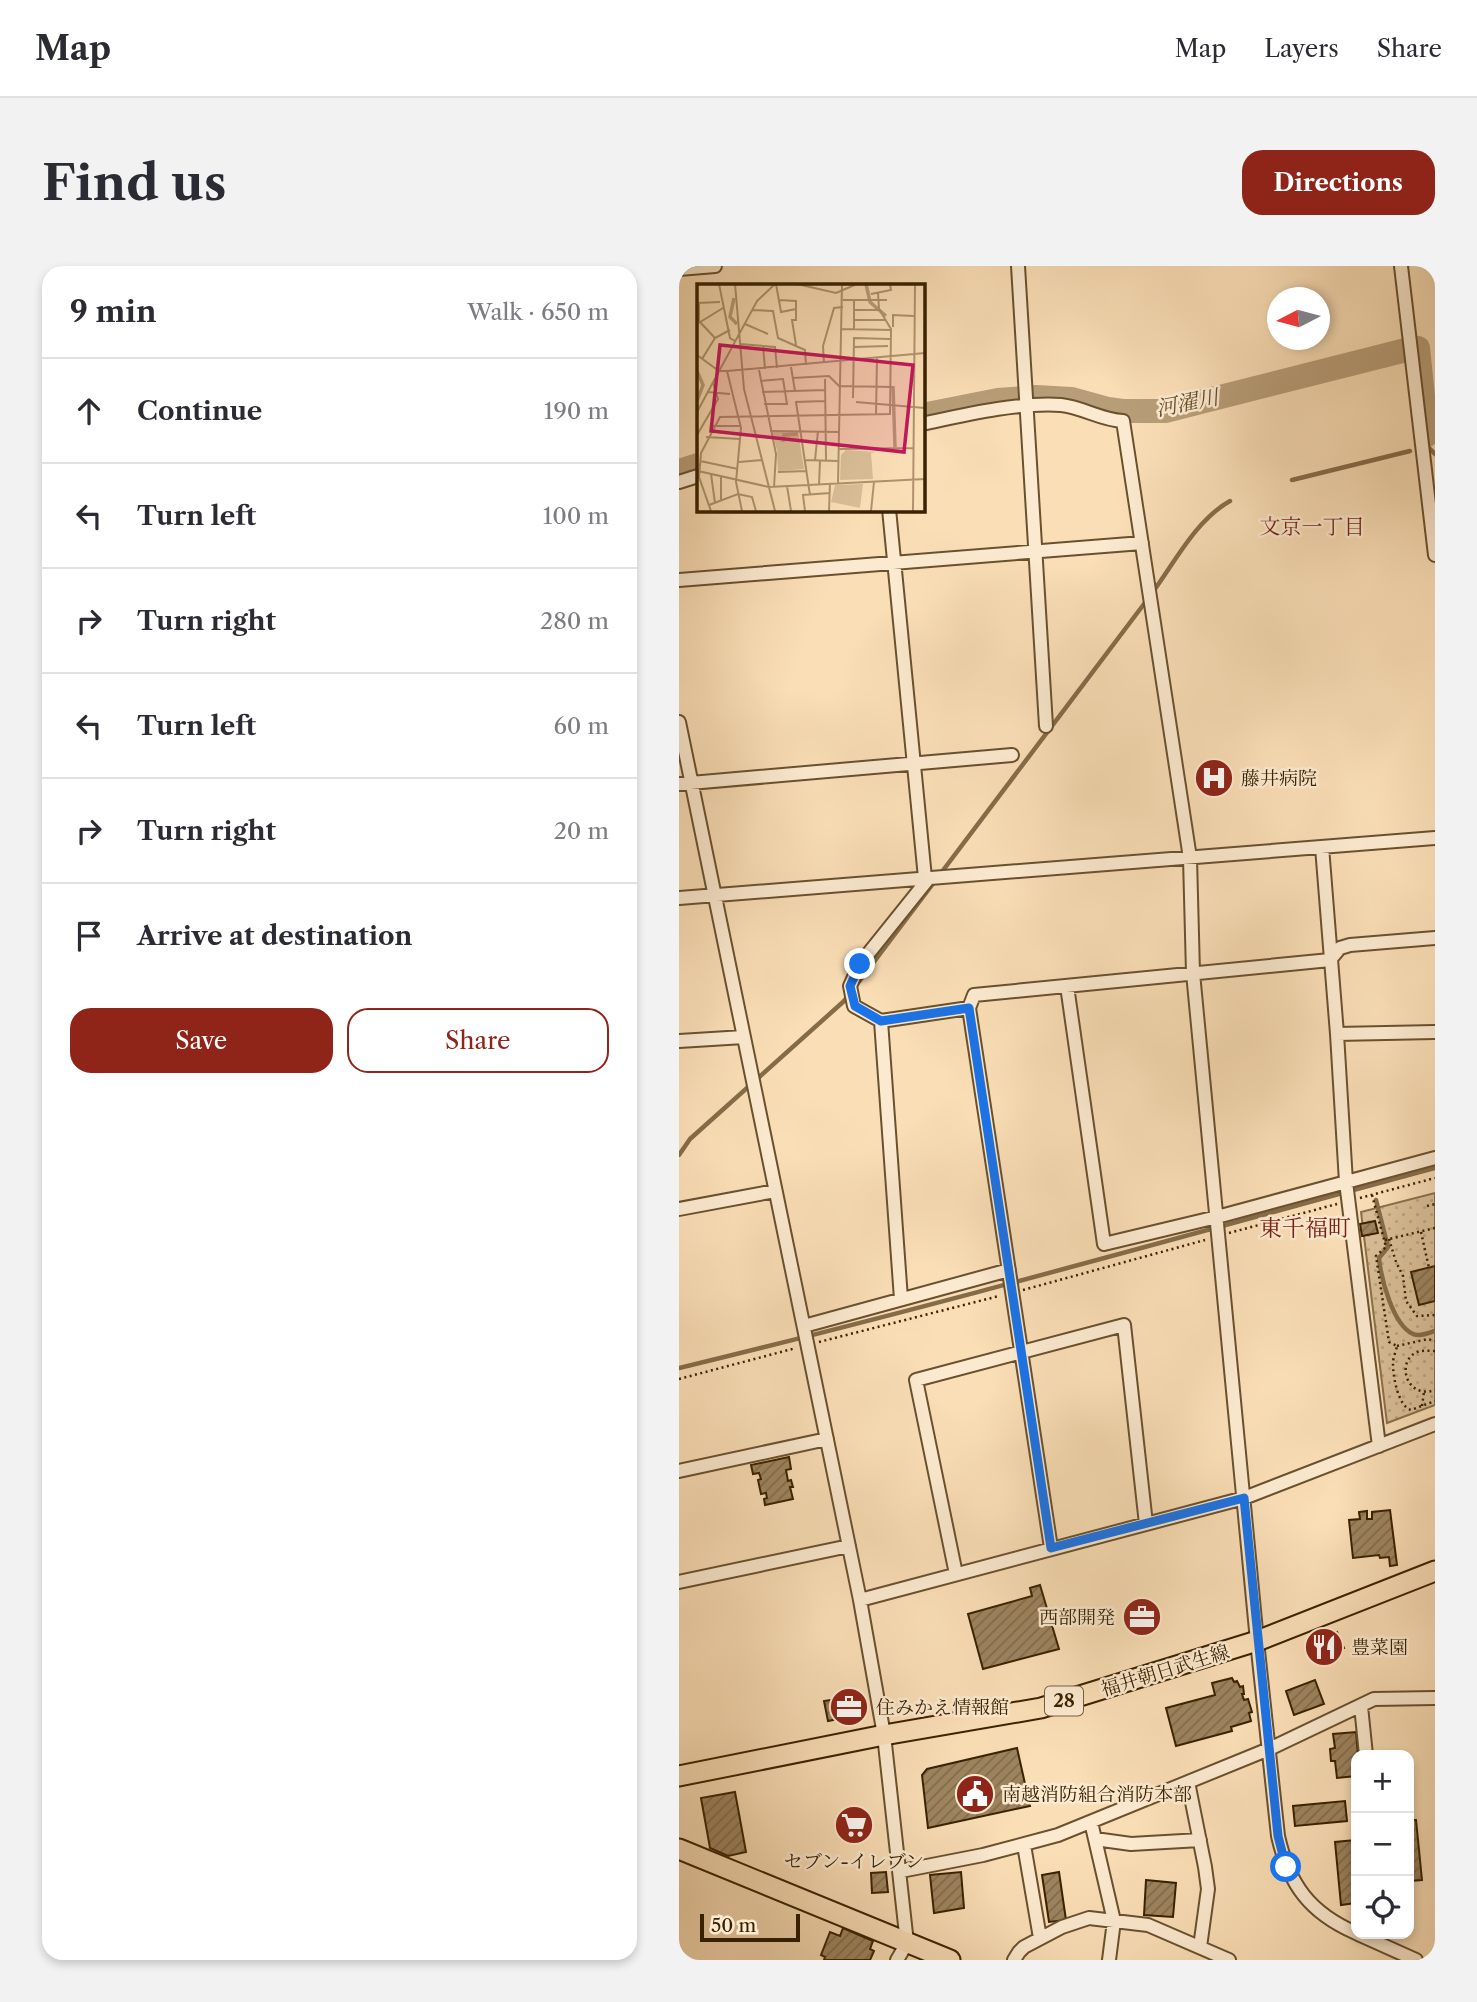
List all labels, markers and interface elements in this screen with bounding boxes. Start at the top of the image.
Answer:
text: Map [35,28,111,69]
text: Map [1175,34,1226,63]
text: Layers [1264,34,1339,63]
text: Share [1377,34,1442,63]
button: Directions [1242,150,1435,215]
text: Find us [42,152,226,213]
inset map [697,284,924,511]
north arrow [1267,287,1330,350]
text: 9 min [70,293,157,330]
text: Walk · 650 m [467,298,609,326]
water label: 河濯川 [1154,384,1222,421]
icon: ahead [70,392,108,430]
text: Continue [137,395,262,427]
text: 190 m [544,397,609,425]
icon: left [70,497,108,535]
text: Turn left [137,500,256,532]
text: 100 m [543,502,609,530]
district label: 文京一丁目 [1260,514,1365,539]
icon: right [70,602,108,640]
text: Turn right [137,605,276,637]
text: 280 m [540,607,609,635]
icon: left [70,707,108,745]
text: Turn left [137,710,256,742]
text: 60 m [553,712,609,740]
hospital icon: 藤井病院 [1193,757,1235,799]
place label: 藤井病院 [1241,767,1317,790]
icon: right [70,812,108,850]
text: Turn right [137,815,276,847]
text: 20 m [554,817,609,845]
icon: arrive [70,917,108,955]
text: Arrive at destination [137,920,412,952]
route end [844,948,875,979]
button: Save [70,1008,333,1073]
button: Share [347,1008,609,1073]
district label: 東千福町 [1259,1214,1351,1242]
office icon: 西部開発 [1121,1596,1163,1638]
place label: 西部開発 [1039,1606,1115,1629]
restaurant icon: 豊菜園 [1303,1626,1345,1668]
place label: 豊菜園 [1351,1636,1408,1659]
street label: 福井朝日武生線 [1098,1640,1232,1701]
office icon: 住みかえ情報館 [828,1686,870,1728]
road number: 28 [1045,1686,1083,1716]
place label: 住みかえ情報館 [876,1696,1009,1719]
map controls [1351,1750,1414,1939]
button: + [1351,1750,1414,1813]
public building icon: 南越消防組合消防本部 [954,1773,996,1815]
place label: 南越消防組合消防本部 [1002,1783,1192,1806]
supermarket icon: セブン-イレブン [833,1804,875,1846]
button: − [1351,1813,1414,1876]
place label: セブン-イレブン [784,1850,924,1873]
route start [1270,1851,1301,1882]
button: locate [1351,1876,1414,1939]
scale bar [700,1911,800,1943]
text: 50 m [711,1914,756,1937]

